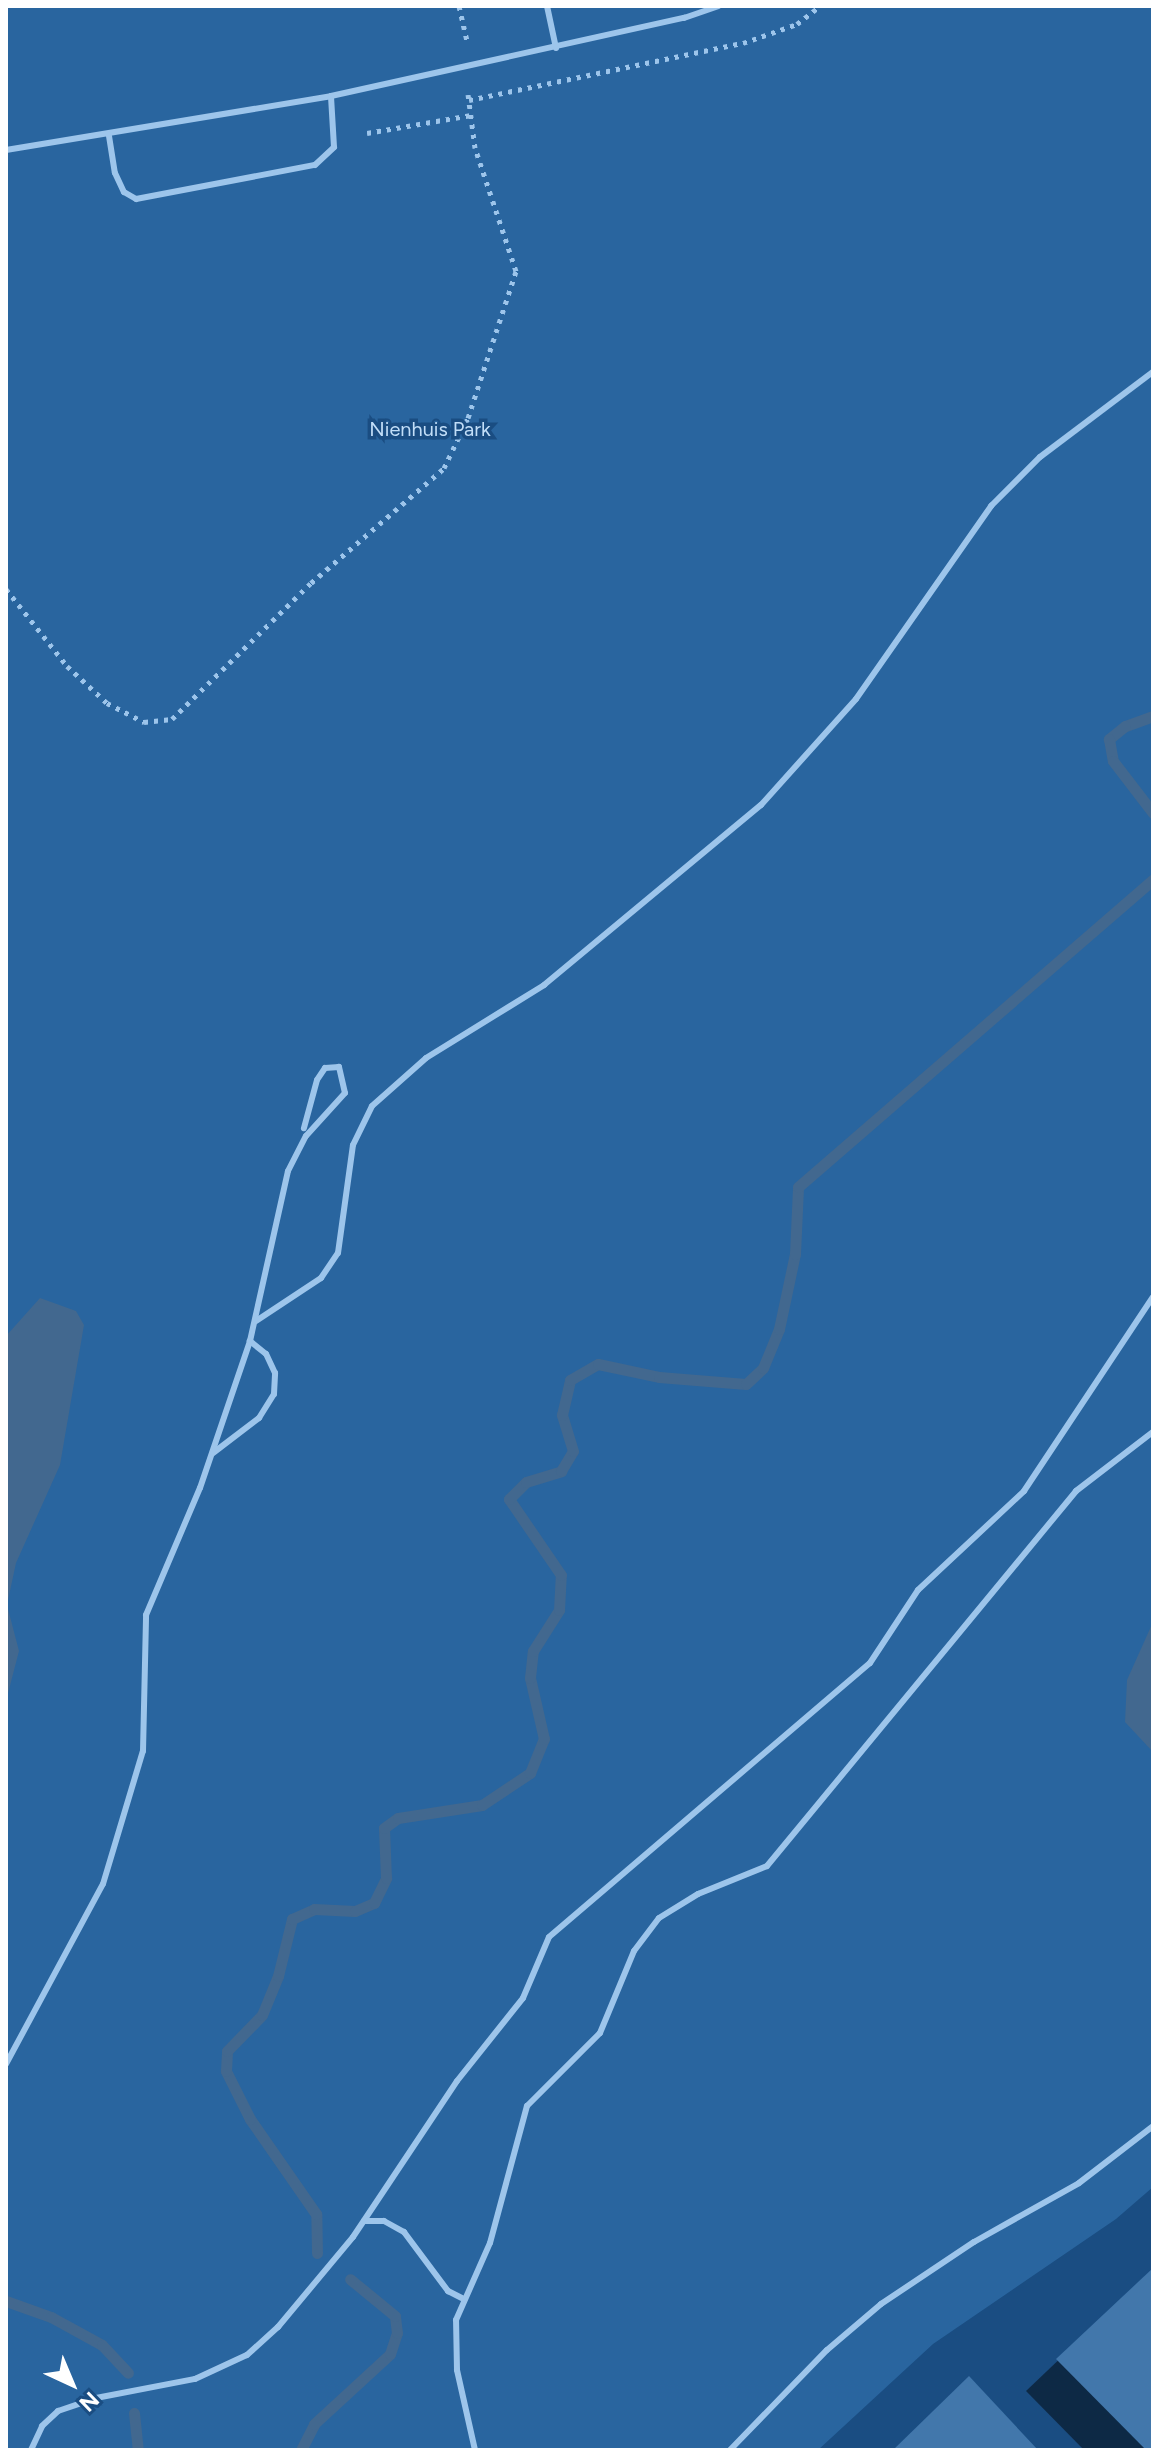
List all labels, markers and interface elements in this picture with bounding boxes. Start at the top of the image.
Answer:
park label: Nienhuis Park [369,417,491,441]
north arrow [32,2344,112,2424]
text: N [74,2386,105,2417]

